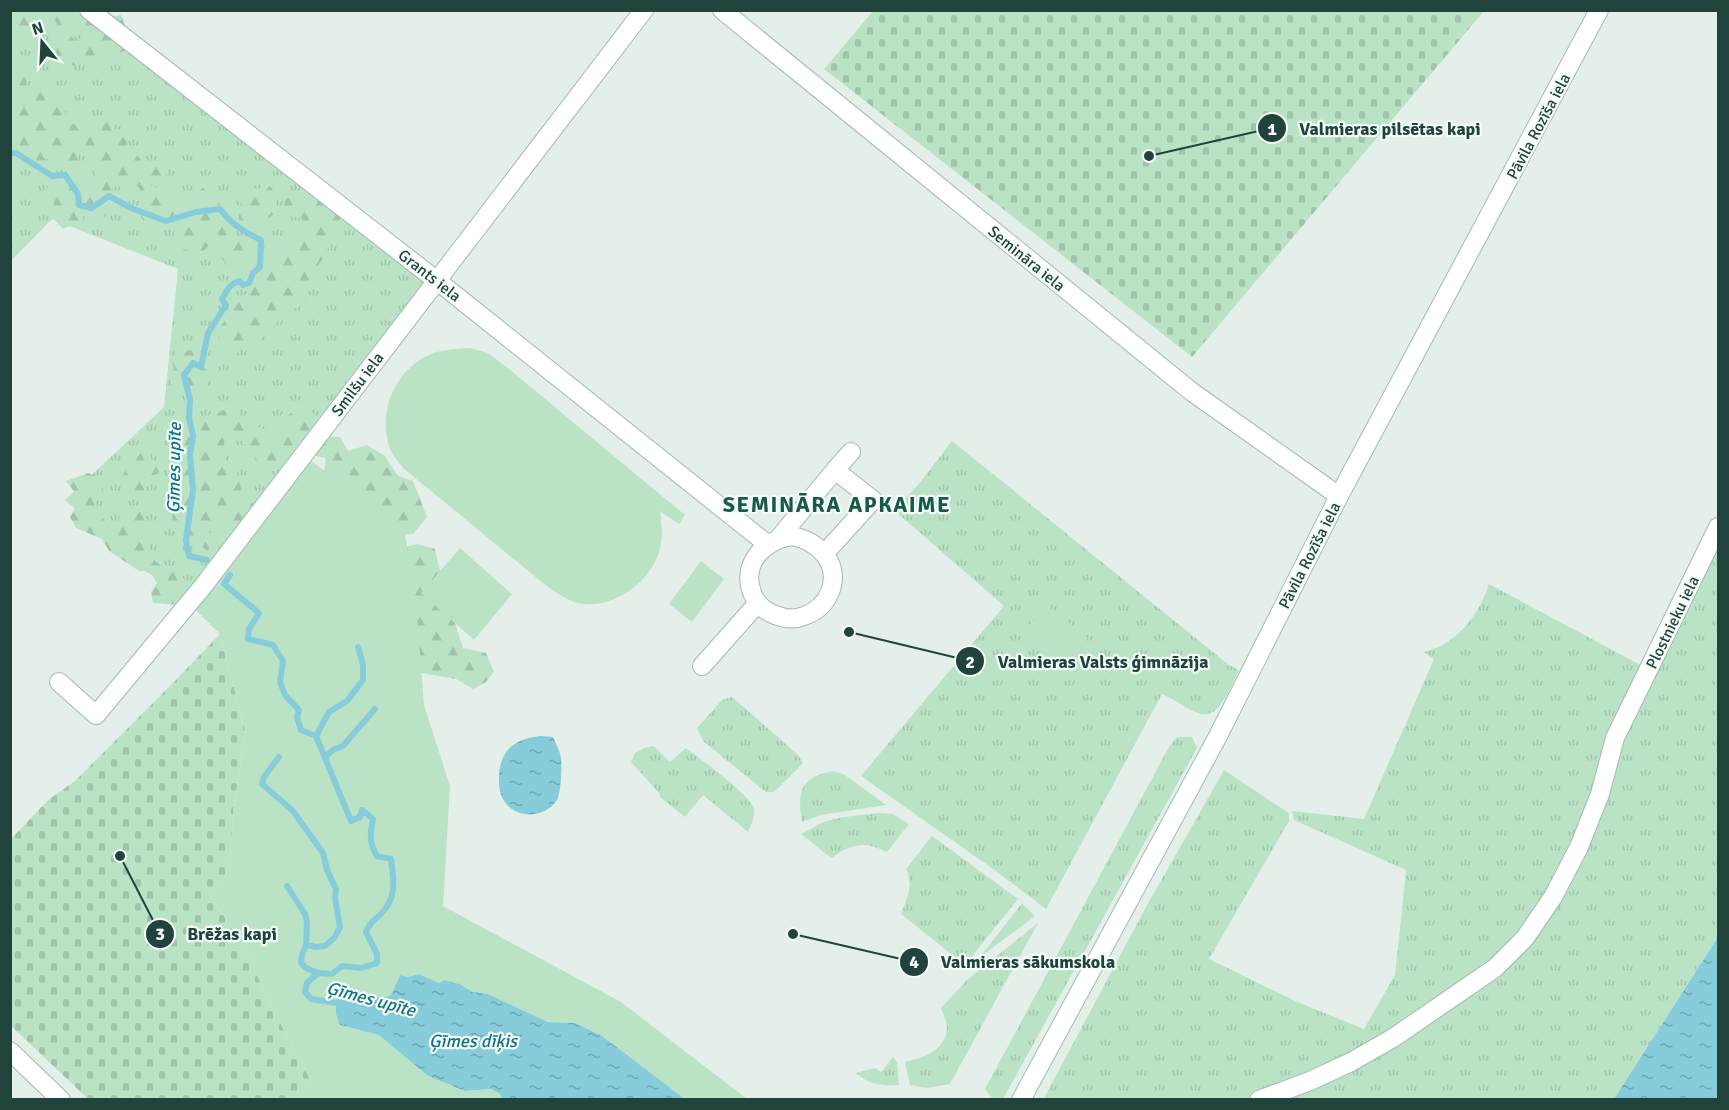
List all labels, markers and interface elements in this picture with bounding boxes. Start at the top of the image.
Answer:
north arrow [12,12,72,72]
text: N [29,17,46,40]
street label: Pāvila Rozīša iela [1503,70,1575,183]
callout: Valmieras pilsētas kapi [1257,110,1492,146]
text: 1 [1267,118,1277,140]
text: Valmieras pilsētas kapi [1299,118,1481,140]
street label: Semināra iela [984,222,1069,296]
street label: Grants iela [394,245,465,307]
street label: Smilšu iela [327,349,388,421]
water label: Ģīmes upīte [162,421,186,514]
district label: SEMINĀRA APKAIME [723,491,951,518]
street label: Pāvila Rozīša iela [1274,499,1345,612]
street label: Plostnieku iela [1642,573,1704,672]
callout: Valmieras Valsts ģimnāzija [955,643,1220,679]
text: 2 [965,651,975,673]
text: Valmieras Valsts ģimnāzija [998,651,1208,673]
callout: Brēžas kapi [145,916,289,952]
text: 3 [155,923,165,945]
text: Brēžas kapi [187,923,277,945]
callout: Valmieras sākumskola [899,944,1127,980]
text: 4 [909,951,919,973]
text: Valmieras sākumskola [941,951,1115,973]
water label: Ģīmes upīte [324,977,419,1022]
water label: Ģīmes dīķis [429,1030,519,1052]

